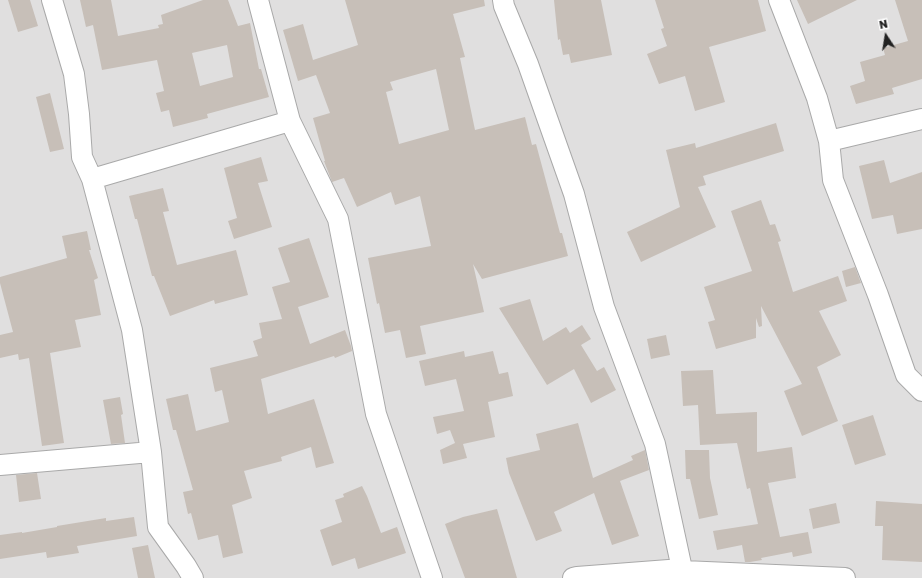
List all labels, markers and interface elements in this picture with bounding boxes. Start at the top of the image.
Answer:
north arrow [866,16,906,56]
text: N [878,17,889,31]

